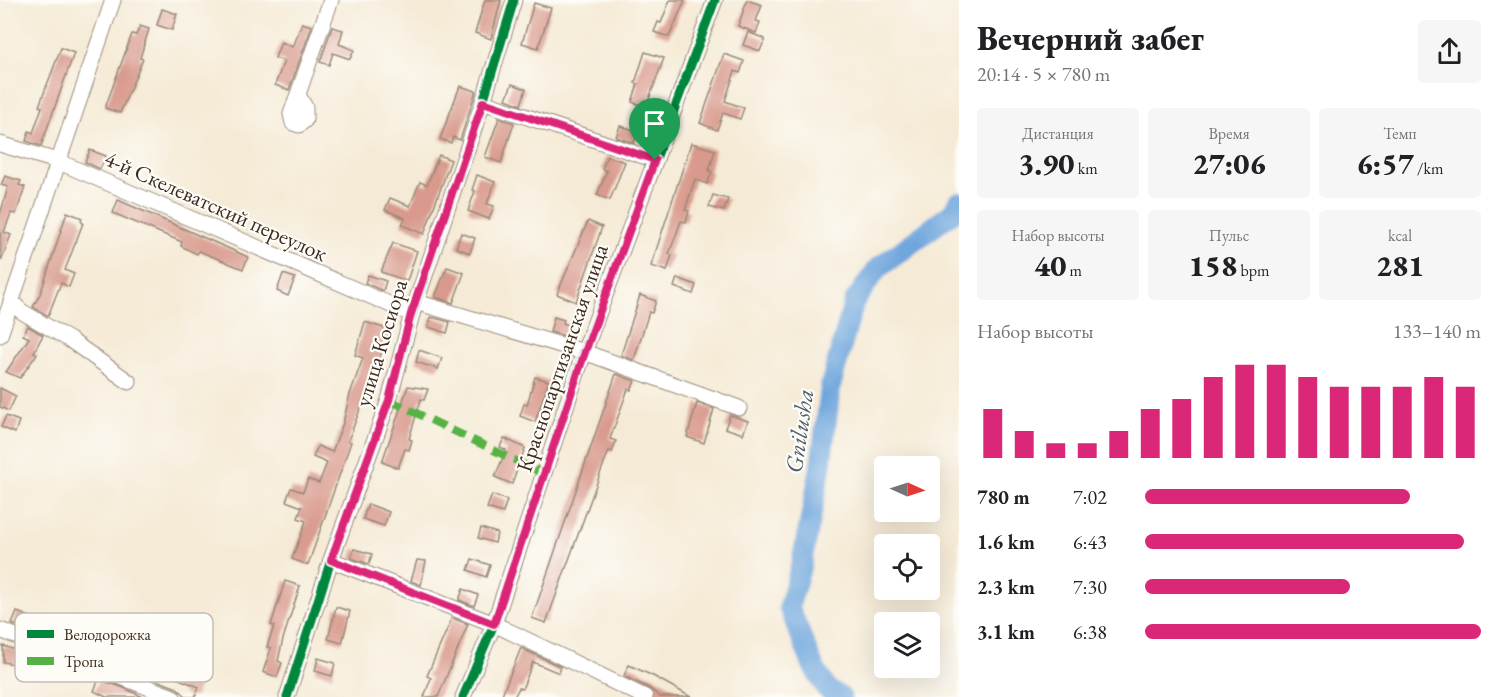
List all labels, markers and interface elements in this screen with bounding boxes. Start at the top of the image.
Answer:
text: Вечерний забег [977,17,1204,60]
button: share [1418,20,1481,83]
text: 20:14 · 5 × 780 m [977,61,1110,87]
pin [629,98,680,160]
icon: arrive [638,107,671,140]
text: Дистанция [1022,123,1094,144]
text: Время [1208,123,1250,144]
text: Темп [1383,123,1417,144]
street label: 4-й Скелеватский переулок [100,144,332,268]
text: 3.90 [1018,144,1074,183]
text: 27:06 [1192,144,1266,183]
text: 6:57 [1357,144,1414,183]
text: km [1074,158,1098,179]
text: /km [1414,158,1443,179]
text: Набор высоты [1011,225,1105,246]
text: Пульс [1209,225,1249,246]
text: kcal [1388,225,1412,246]
street label: Краснопартизанская улица [509,240,615,476]
text: 40 [1034,246,1066,285]
text: 158 [1189,246,1237,285]
text: 281 [1376,246,1424,285]
text: m [1066,260,1082,281]
text: bpm [1237,260,1269,281]
street label: улица Косиора [348,276,414,410]
text: Набор высоты [977,318,1093,344]
text: 133–140 m [1393,318,1481,344]
water label: Gnilusha [778,387,820,475]
north arrow [874,456,940,522]
map controls [874,456,940,678]
text: 780 m [977,484,1030,510]
text: 7:02 [1073,484,1107,510]
text: 1.6 km [977,529,1035,555]
text: 6:43 [1073,529,1107,555]
button: locate [874,534,940,600]
text: 2.3 km [977,574,1035,600]
text: 7:30 [1073,574,1107,600]
button: layers [874,612,940,678]
legend [15,613,213,682]
text: 3.1 km [977,619,1035,645]
text: 6:38 [1073,619,1107,645]
text: Велодорожка [64,624,151,645]
text: Тропа [64,651,104,672]

